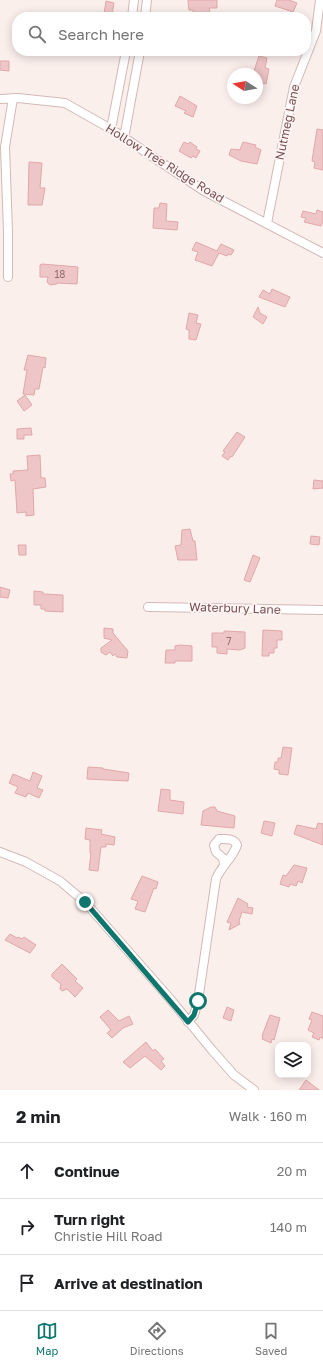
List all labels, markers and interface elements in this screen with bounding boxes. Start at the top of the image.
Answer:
search box [12,12,311,56]
icon: search [26,23,48,45]
text: Search here [58,25,144,43]
north arrow [227,68,263,104]
street label: Nutmeg Lane [272,83,302,161]
street label: Hollow Tree Ridge Road [103,120,227,206]
house number: 18 [55,268,65,280]
street label: Waterbury Lane [189,599,281,617]
house number: 7 [226,635,232,647]
route end [76,893,94,911]
route start [189,992,207,1010]
map controls [275,1042,311,1078]
button: layers [275,1042,311,1078]
text: 2 min [16,1106,60,1127]
text: Walk · 160 m [229,1108,307,1124]
icon: ahead [16,1160,38,1182]
text: Continue [54,1162,120,1180]
text: 20 m [277,1163,307,1179]
text: Turn right [54,1210,125,1228]
icon: right [16,1216,38,1238]
text: 140 m [270,1219,307,1235]
text: Christie Hill Road [54,1228,163,1244]
icon: arrive [16,1272,38,1294]
text: Arrive at destination [54,1274,203,1292]
tab: Map [36,1320,58,1357]
tab: Directions [130,1320,184,1357]
tab: Saved [255,1320,287,1357]

